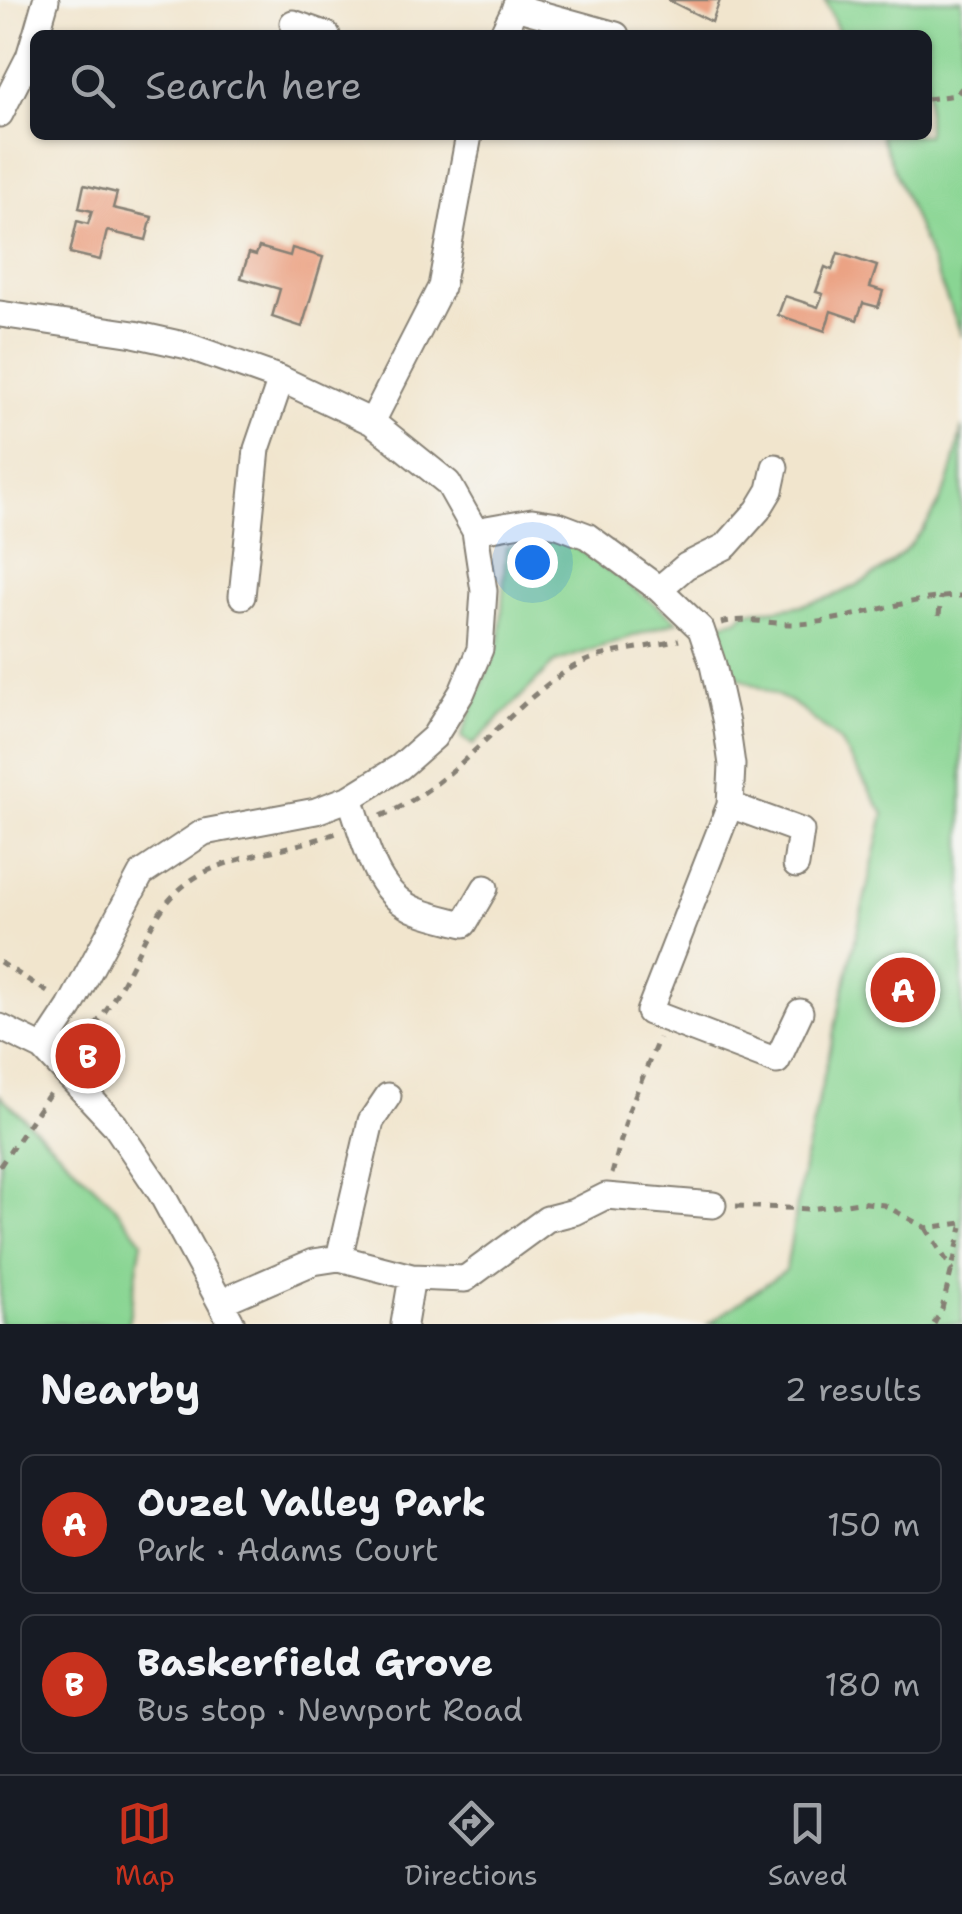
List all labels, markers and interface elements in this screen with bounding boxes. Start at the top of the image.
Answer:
search box [30,30,932,140]
icon: search [65,58,120,113]
text: Search here [145,60,362,111]
your location [507,537,558,588]
pin: A [870,952,936,1028]
pin: B [56,1018,120,1094]
text: Nearby [40,1361,200,1417]
text: 2 results [785,1368,922,1411]
text: Ouzel Valley Park [137,1477,486,1528]
text: A [62,1503,87,1546]
text: 150 m [827,1503,920,1546]
text: Park · Adams Court [137,1528,439,1571]
text: Baskerfield Grove [137,1637,493,1688]
text: B [65,1663,84,1706]
text: 180 m [824,1663,920,1706]
text: Bus stop · Newport Road [137,1688,523,1731]
tab: Map [115,1796,175,1894]
tab: Directions [404,1796,538,1894]
tab: Saved [768,1796,847,1894]

